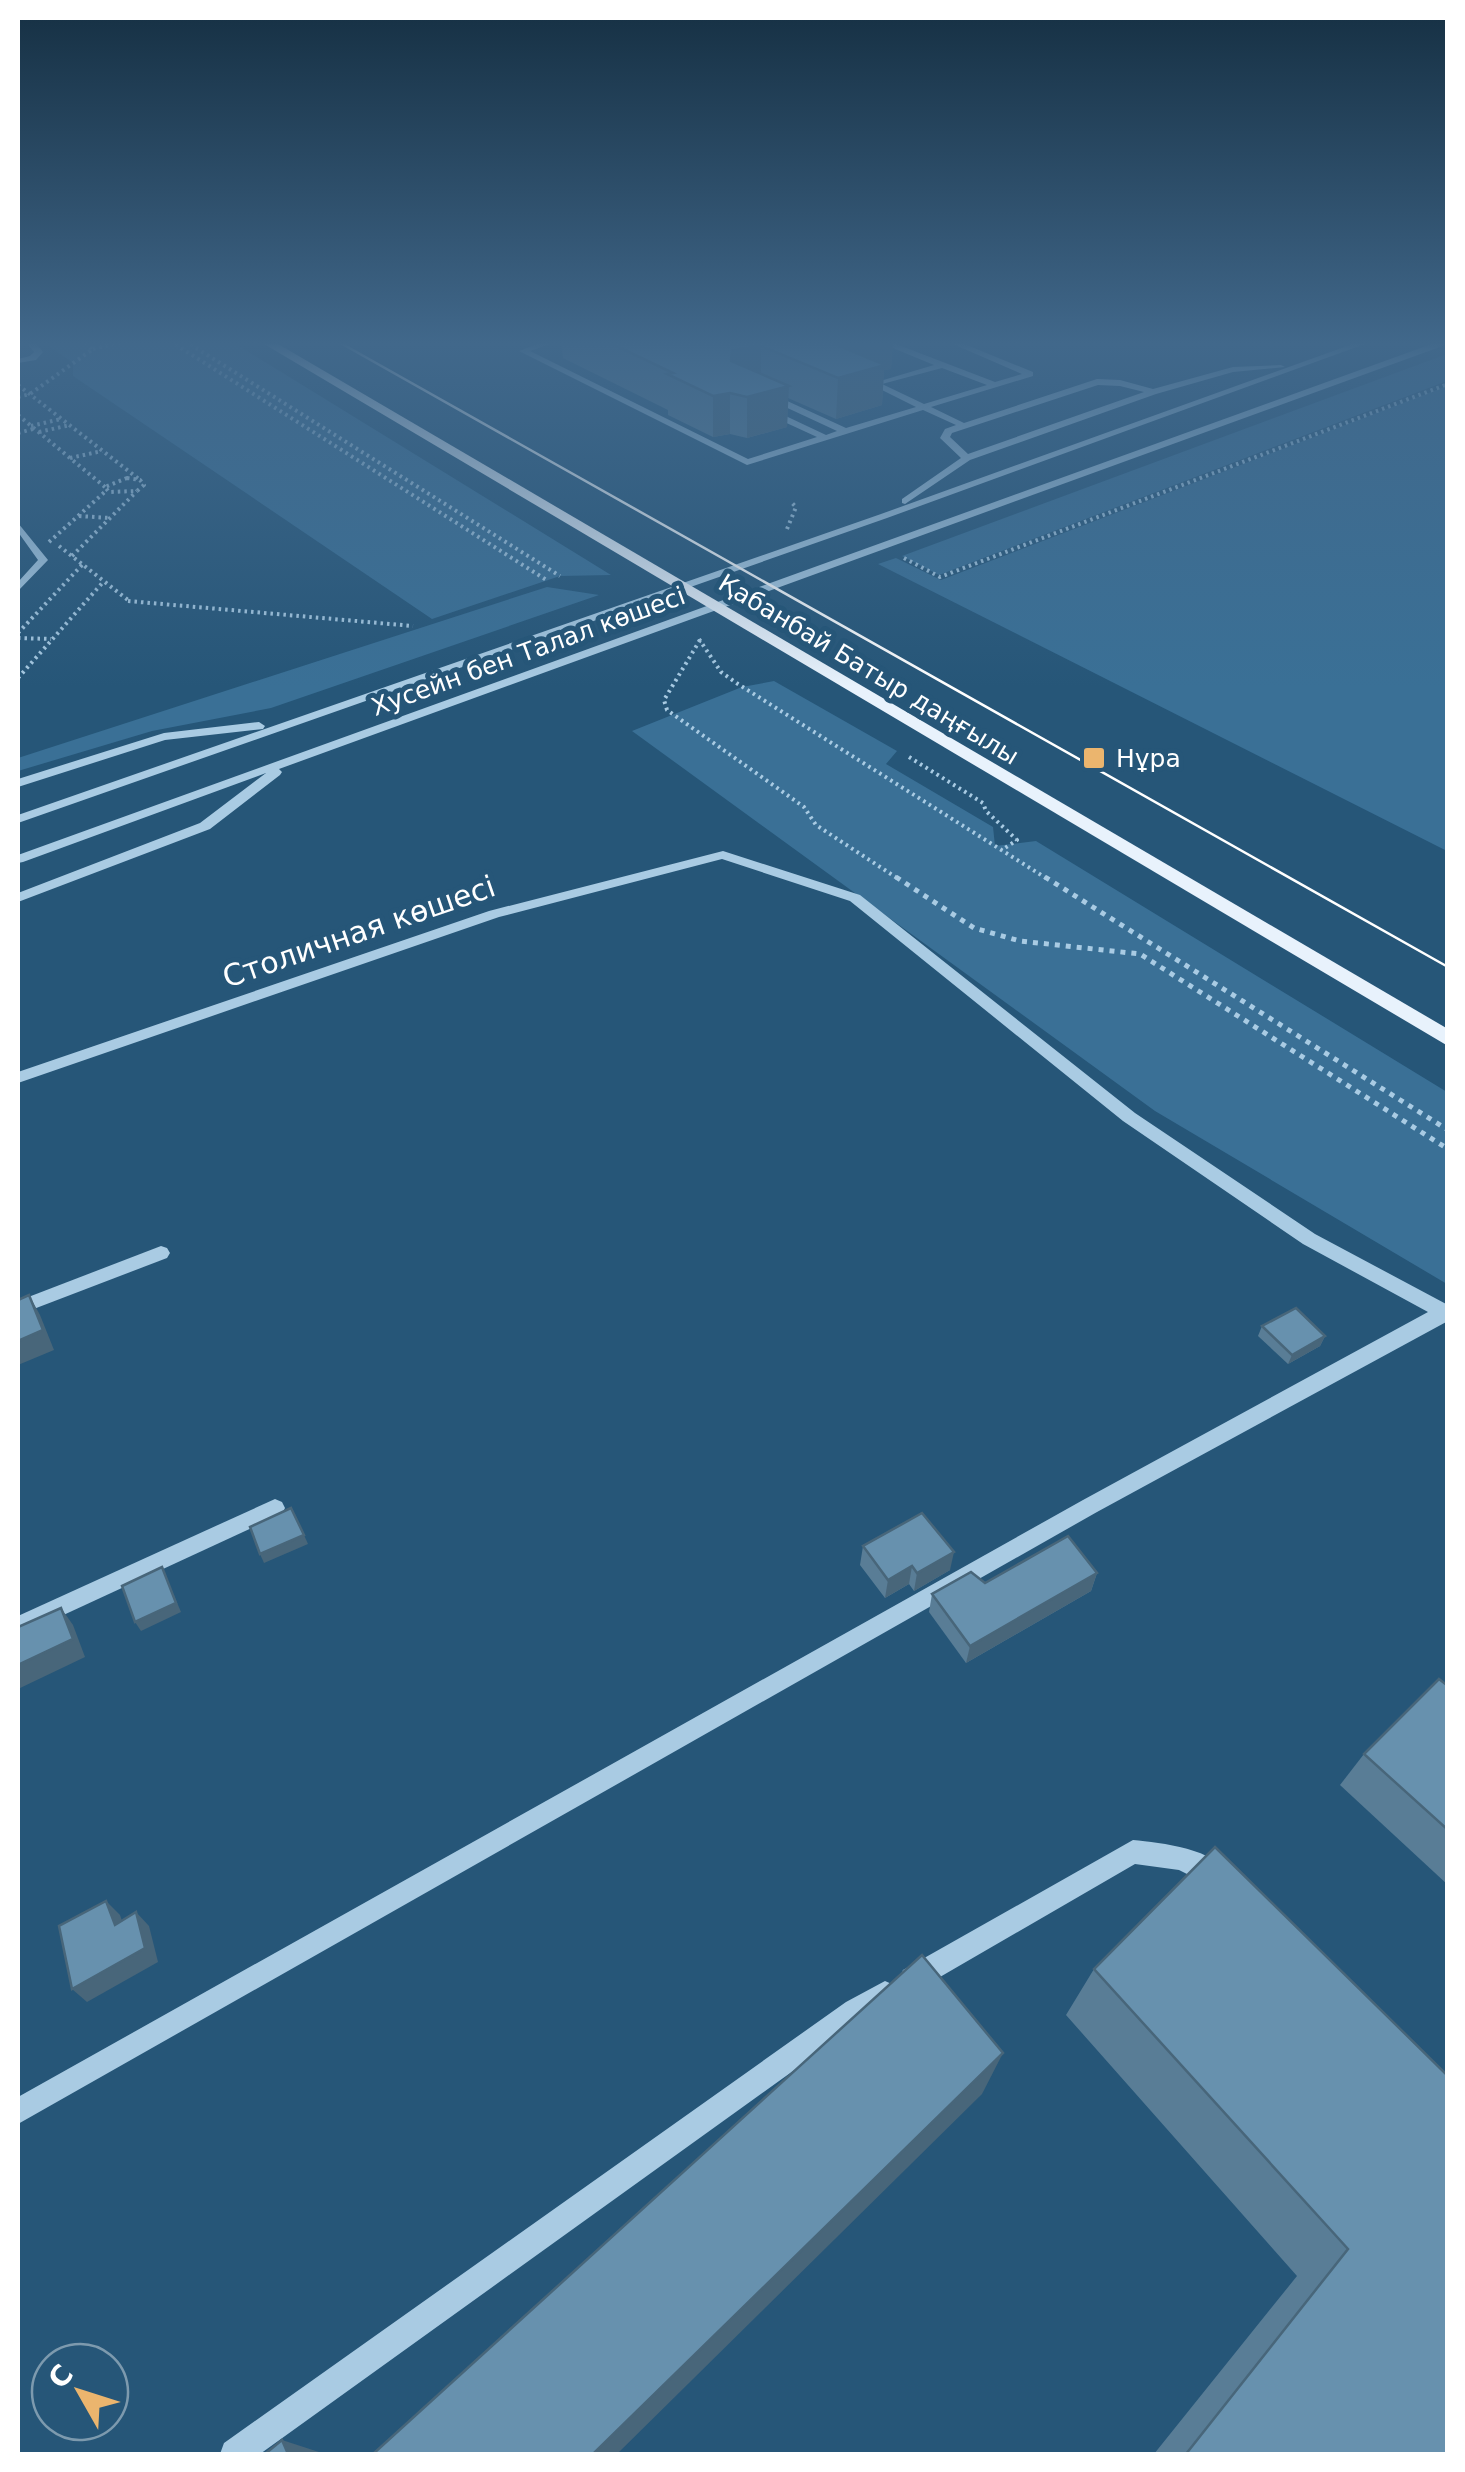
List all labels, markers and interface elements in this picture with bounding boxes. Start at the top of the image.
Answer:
street label: Қабанбай Батыр даңғылы [713,568,1024,771]
street label: Хусейн бен Талал көшесі [367,581,689,722]
place label: Нұра [1116,744,1181,773]
marker: Нұра [1081,745,1107,771]
street label: Столичная көшесі [218,868,500,995]
north arrow [30,2342,130,2442]
text: С [42,2358,80,2395]

